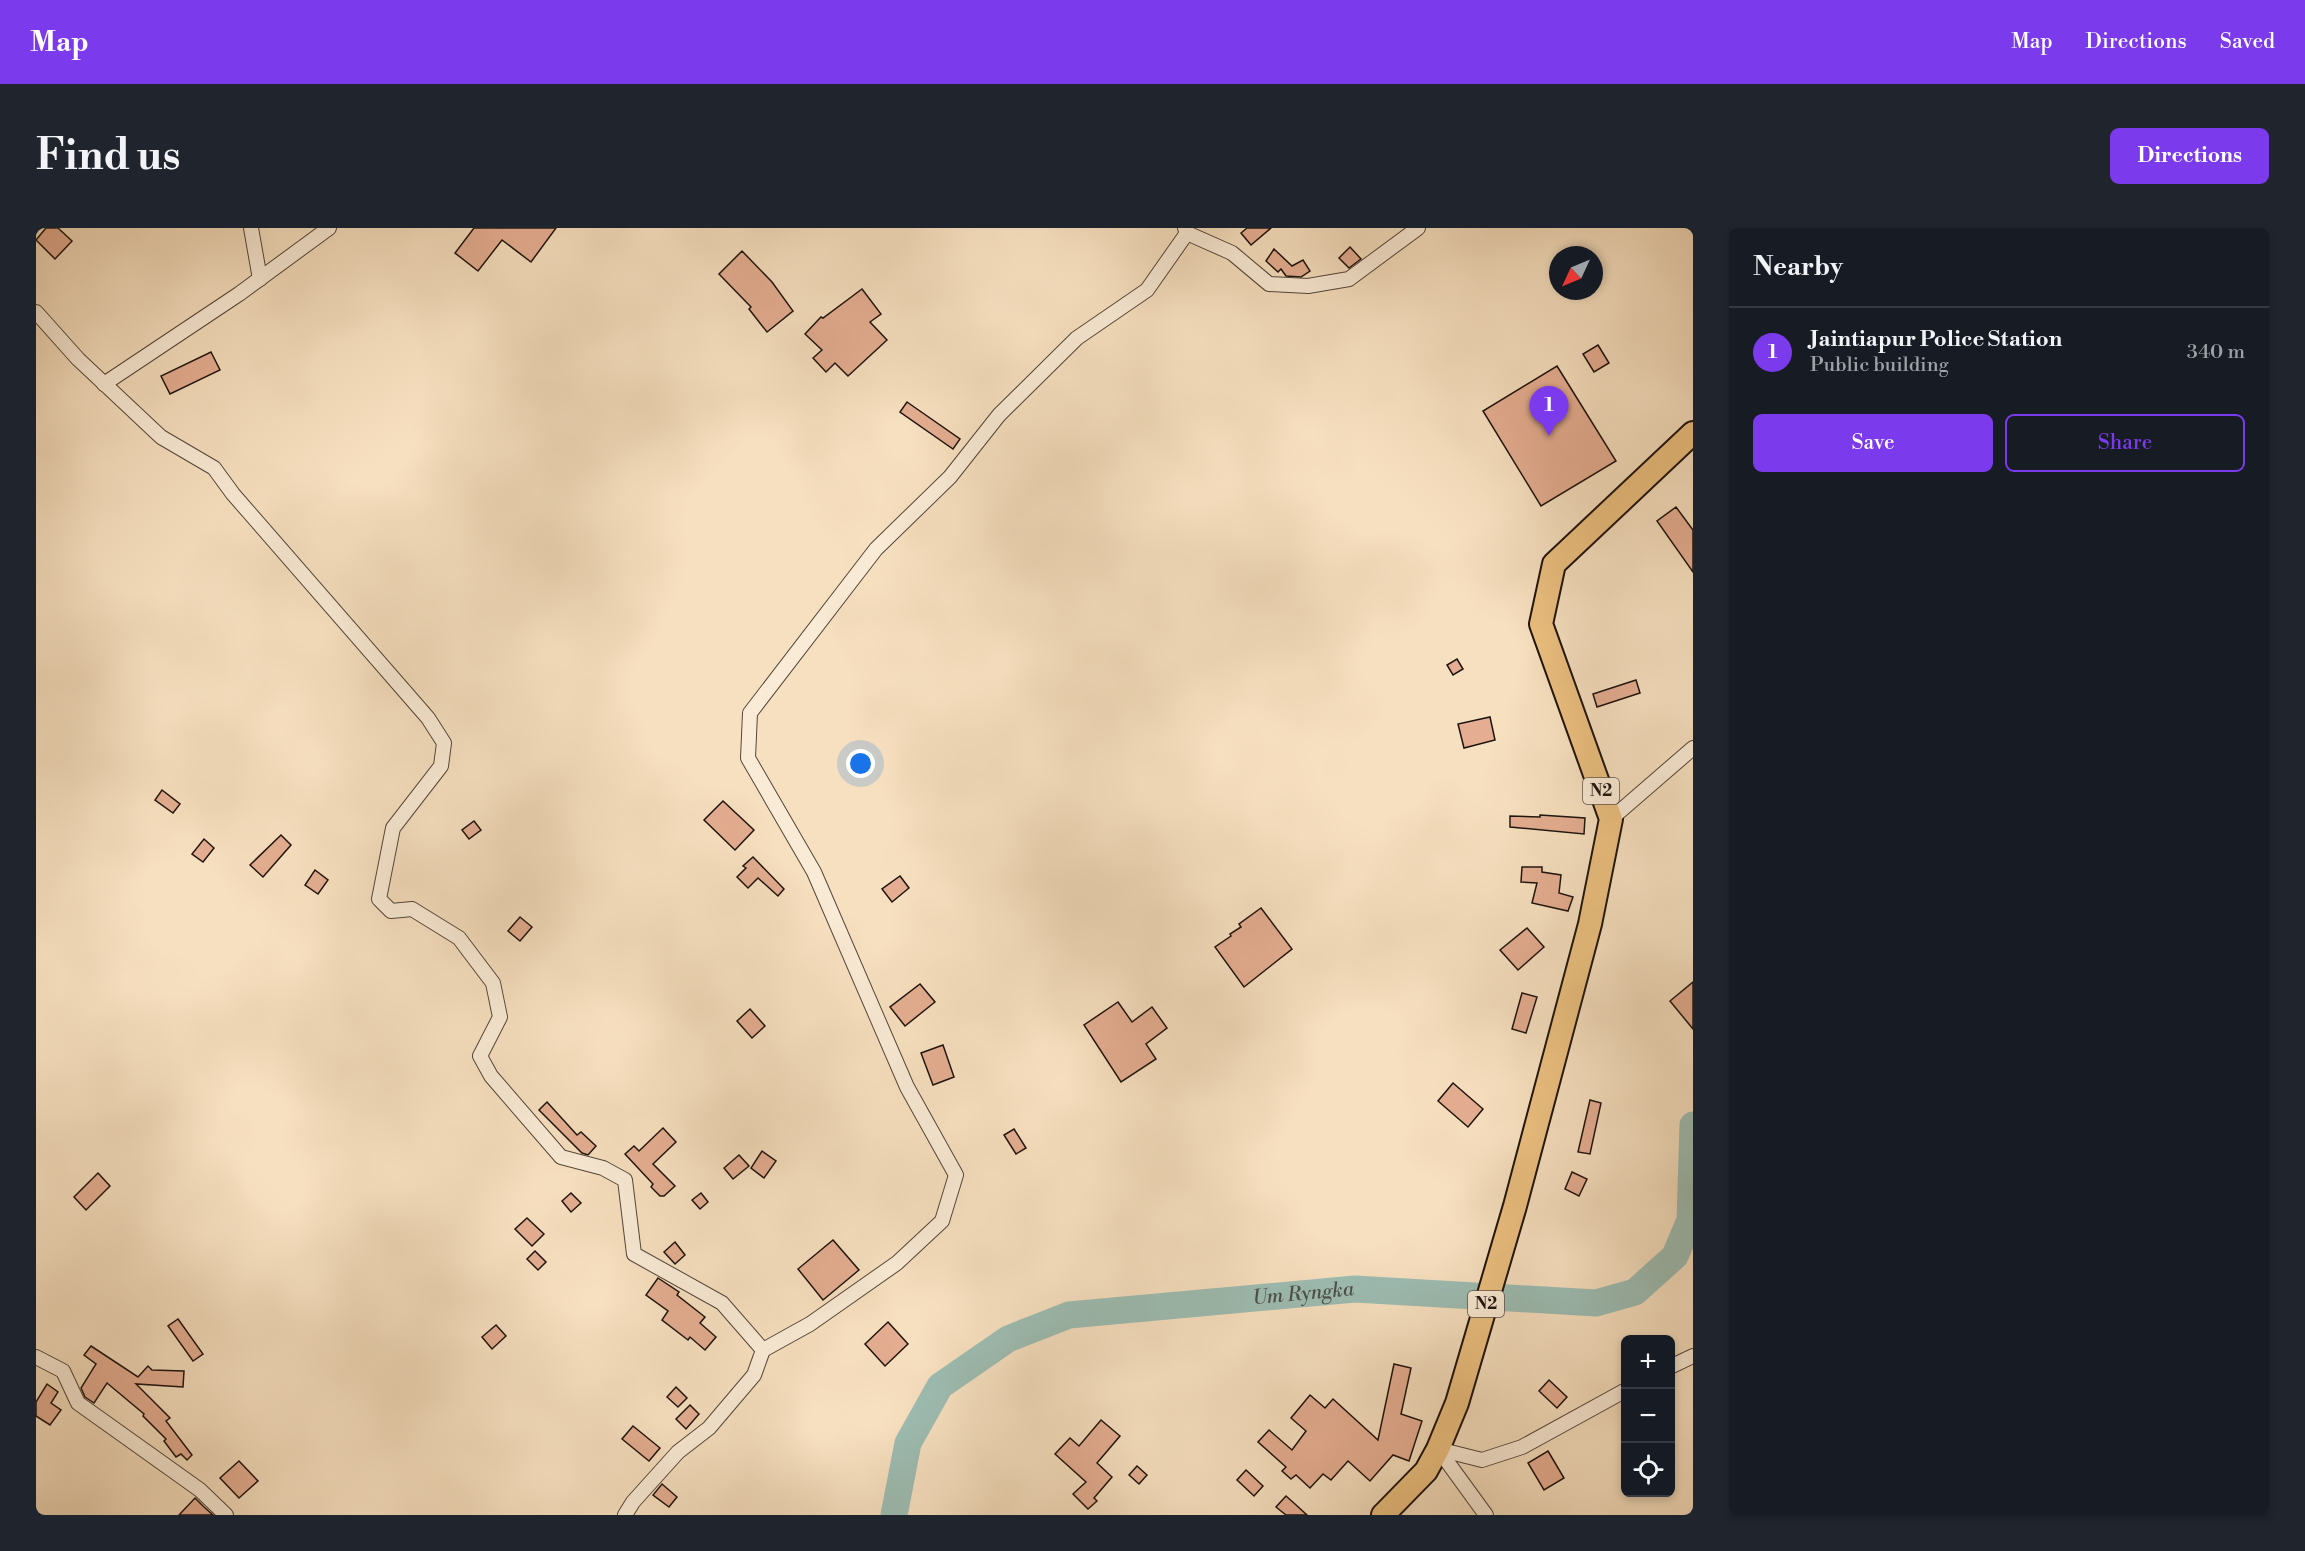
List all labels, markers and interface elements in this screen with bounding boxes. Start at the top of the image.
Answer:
text: Map [30,25,89,60]
text: Map [2011,29,2053,55]
text: Directions [2086,29,2187,55]
text: Saved [2220,29,2275,55]
button: Directions [2110,128,2269,184]
text: Find us [36,130,180,183]
north arrow [1549,246,1603,300]
text: Nearby [1753,251,1843,283]
text: Jaintiapur Police Station [1810,326,2062,353]
text: 1 [1768,340,1777,365]
text: 340 m [2187,340,2245,365]
text: Public building [1810,353,1949,378]
pin: 1 [1530,386,1568,436]
button: Save [1753,414,1993,472]
button: Share [2005,414,2245,472]
your location [846,749,875,778]
road number: N2 [1583,778,1619,804]
water label: Um Ryngka [1251,1277,1356,1311]
road number: N2 [1468,1291,1504,1317]
map controls [1621,1335,1675,1497]
button: + [1621,1335,1675,1389]
button: − [1621,1389,1675,1443]
button: locate [1621,1443,1675,1497]

